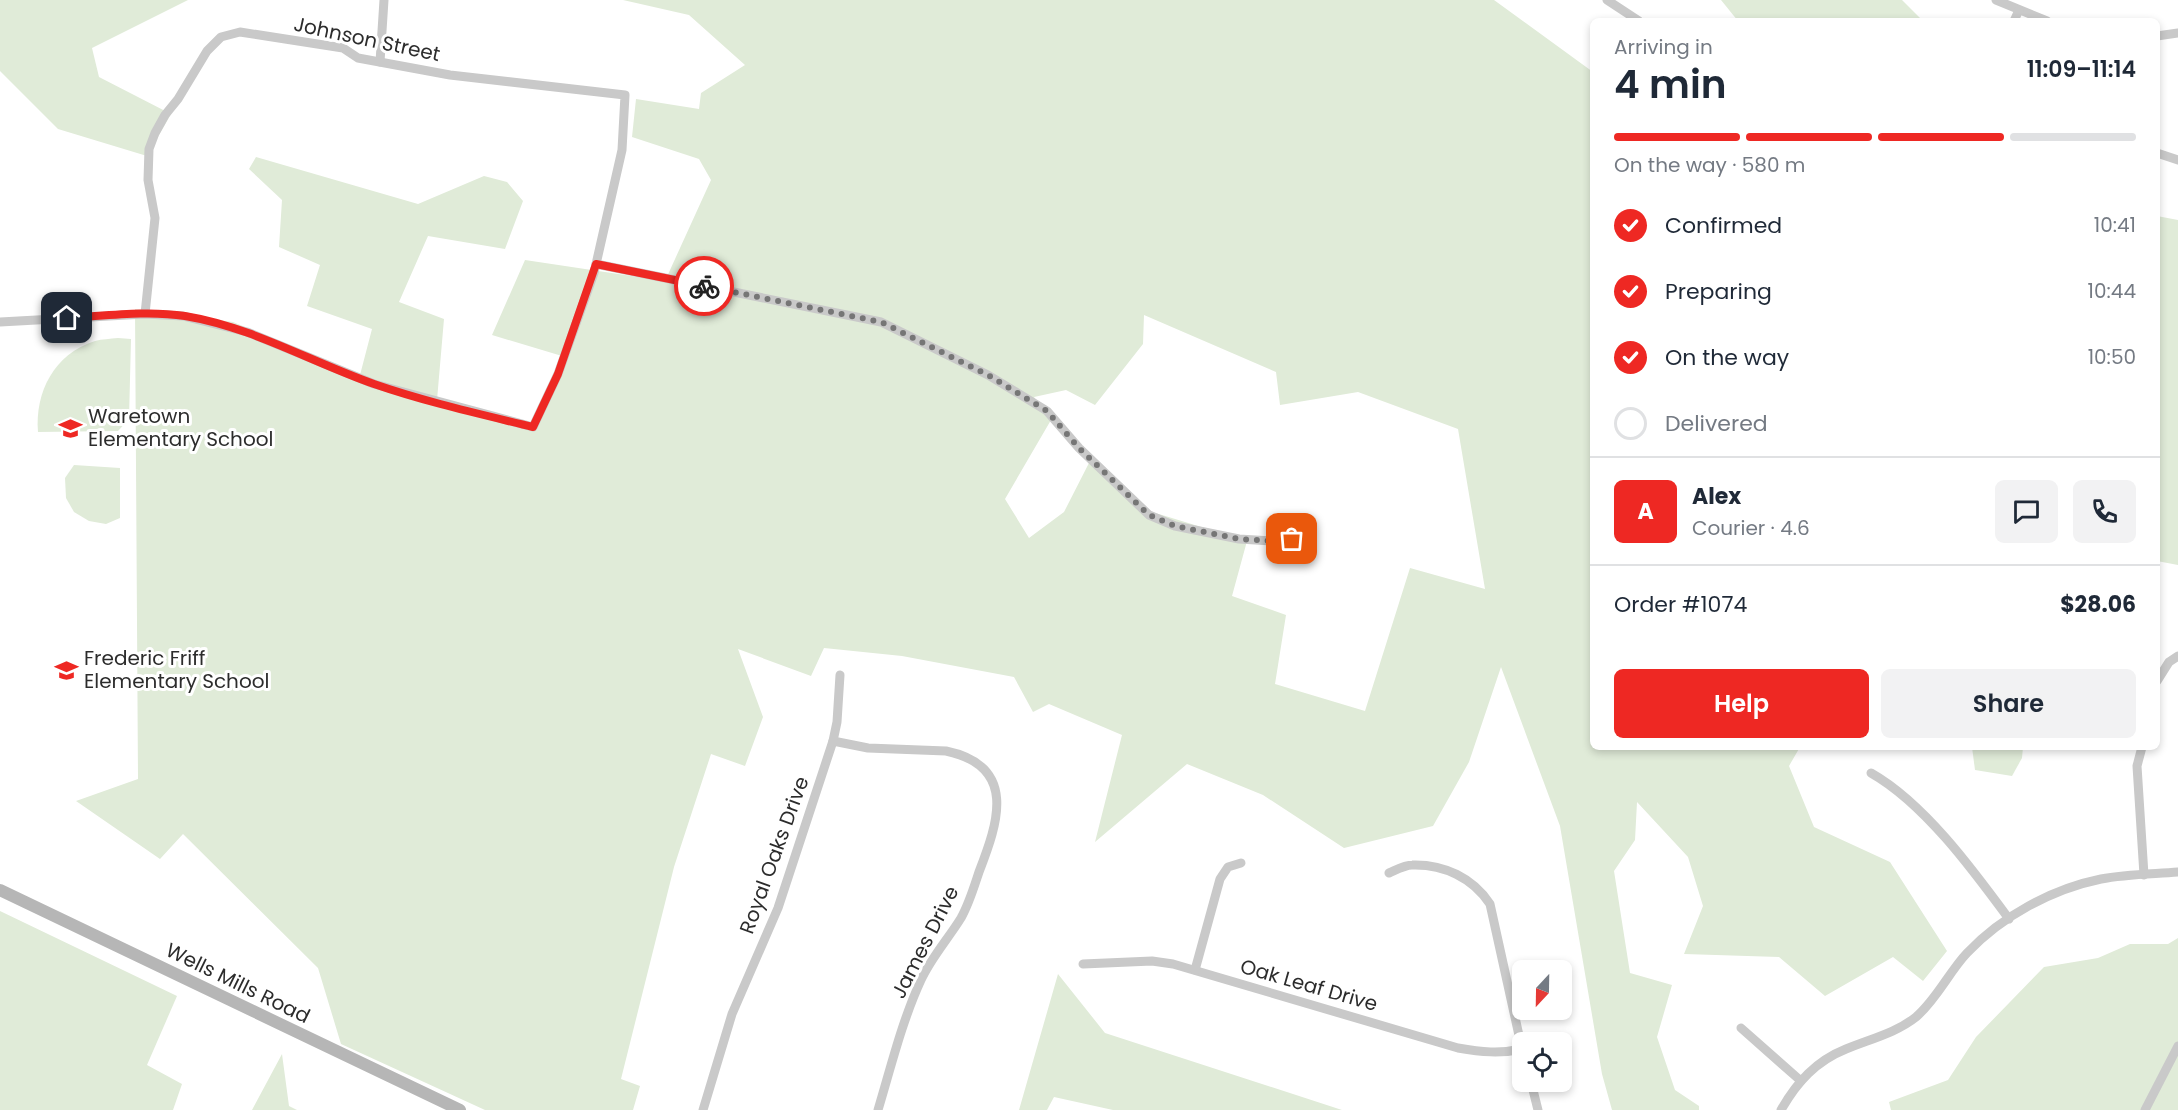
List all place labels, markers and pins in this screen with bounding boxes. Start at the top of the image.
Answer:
pin [41,292,92,343]
place label: Waretown Elementary School [88,402,273,453]
school or university icon: Waretown Elementary School [57,415,83,441]
pin [1266,513,1317,564]
place label: Frederic Friff Elementary School [84,644,269,695]
school or university icon: Frederic Friff Elementary School [53,657,79,683]

